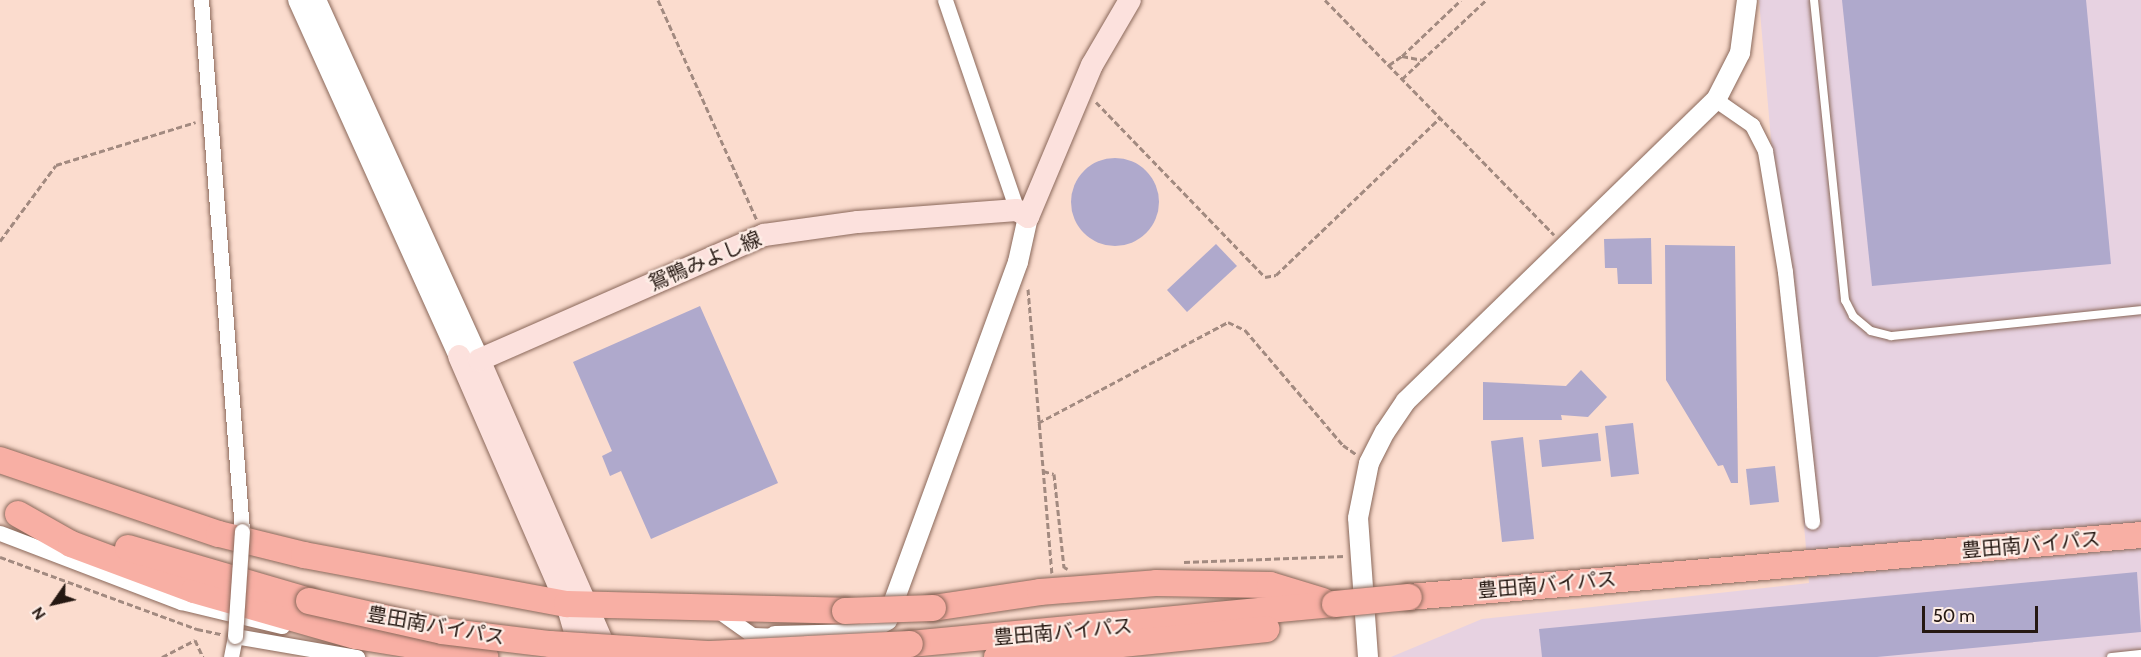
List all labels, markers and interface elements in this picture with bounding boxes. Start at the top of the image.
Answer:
street label: 鴛鴨みよし線 [645,227,765,295]
street label: 豊田南バイパス [1960,527,2102,563]
street label: 豊田南バイパス [1476,567,1618,603]
north arrow [24,573,84,633]
scale bar [1925,594,2040,632]
street label: 豊田南バイパス [365,602,507,650]
text: N [28,603,50,623]
text: 50 m [1933,605,1975,627]
street label: 豊田南バイパス [992,614,1134,650]

